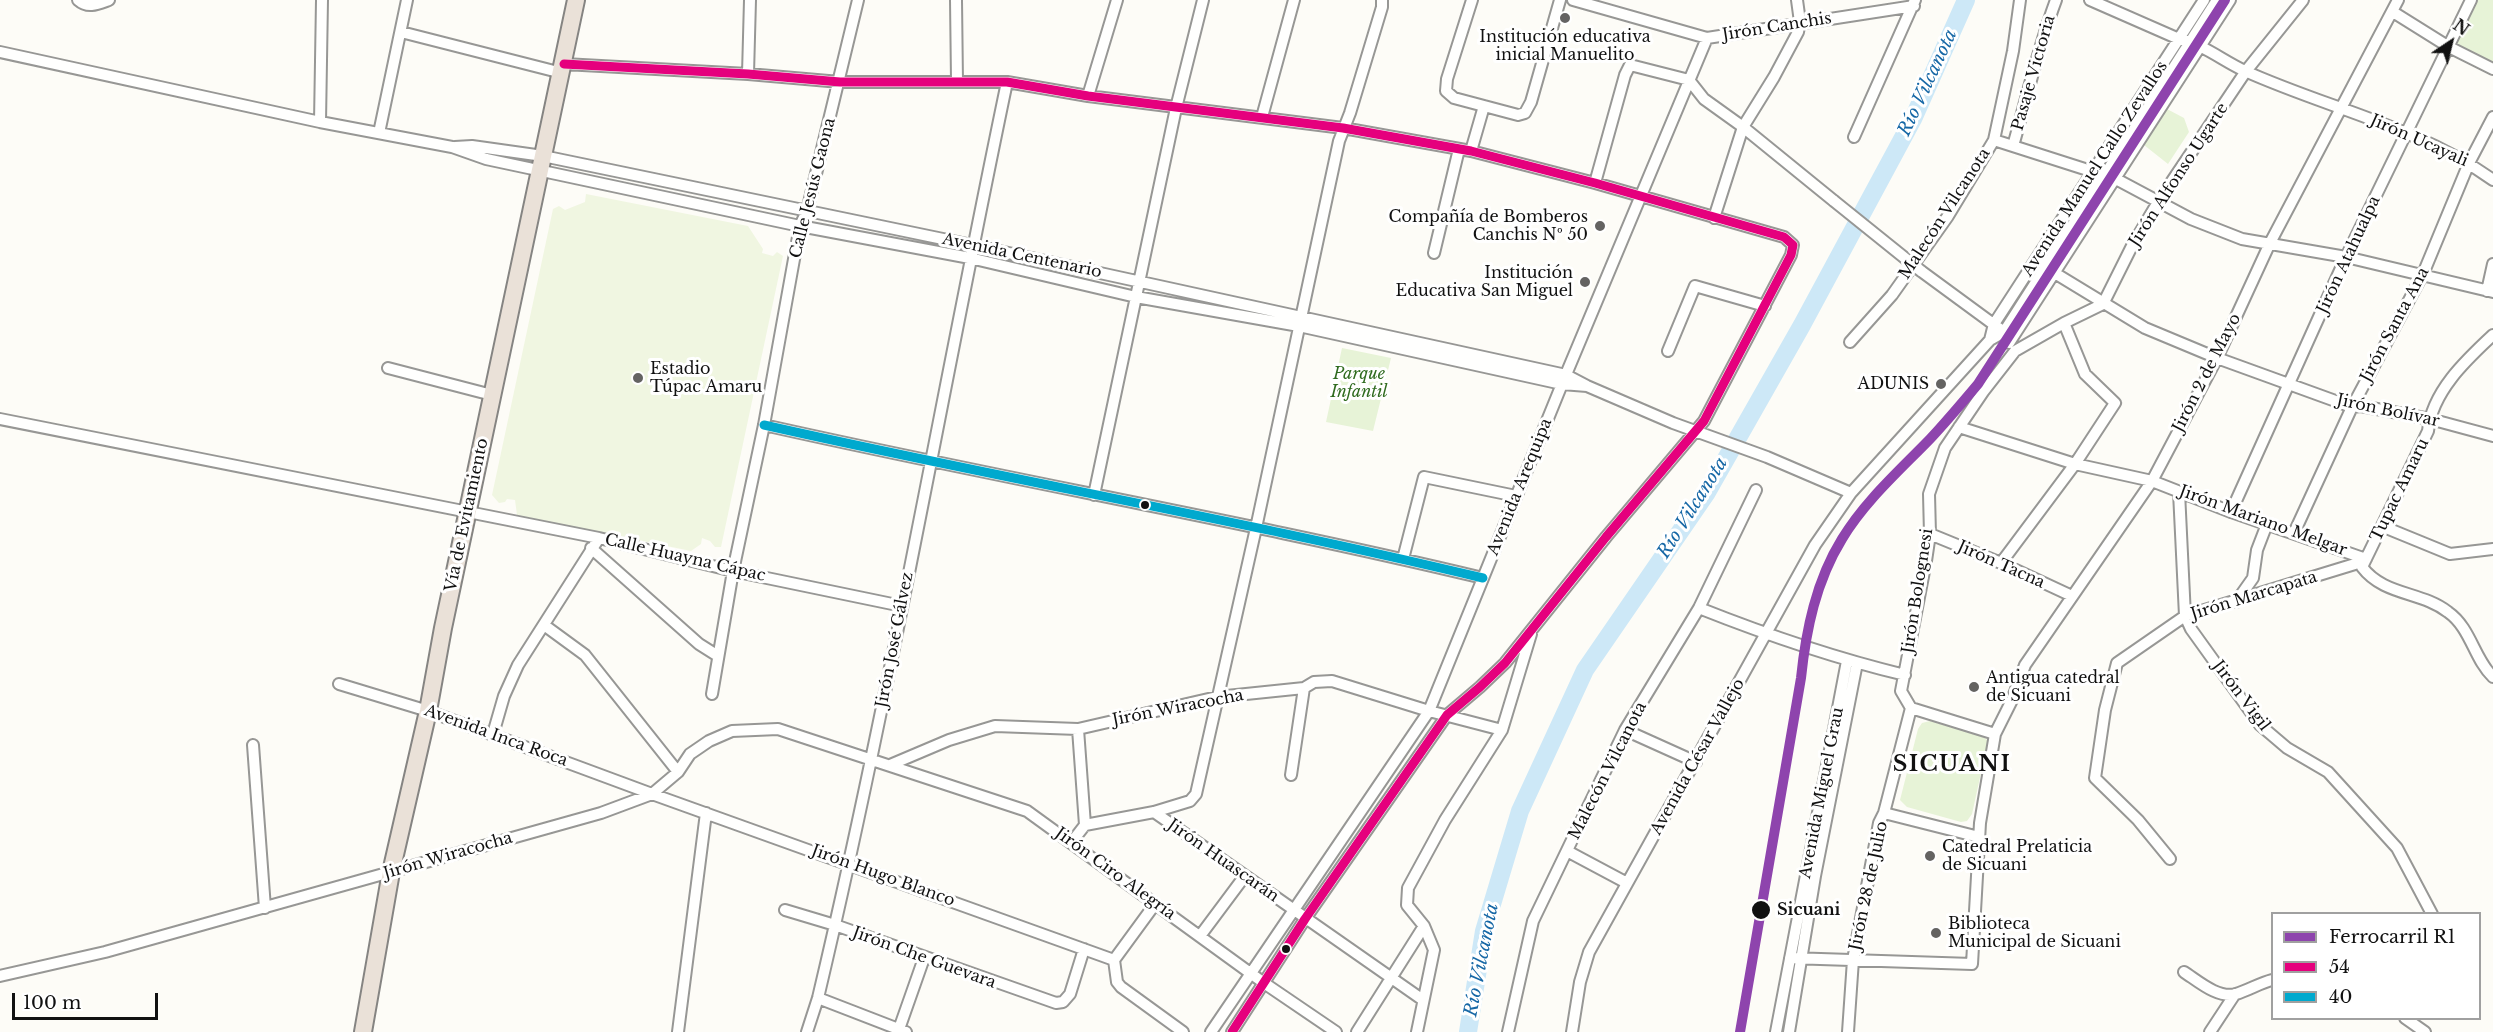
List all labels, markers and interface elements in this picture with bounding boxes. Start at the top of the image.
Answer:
street label: Jirón Canchis [1721,9,1833,45]
marker: Institución educativa inicial Manuelito [1558,11,1572,25]
north arrow [2421,12,2481,72]
street label: Pasaje Victoria [2008,13,2060,133]
text: N [2449,15,2473,40]
water label: Río Vilcanota [1894,26,1962,140]
place label: Institución educativa inicial Manuelito [1479,27,1651,65]
street label: Avenida Manuel Callo Zevallos [2018,58,2172,280]
street label: Jirón Alfonso Ugarte [2125,100,2233,250]
street label: Jirón Ucayali [2367,111,2471,171]
street label: Calle Jesús Gaona [786,116,840,260]
street label: Malecón Vilcanota [1895,145,1995,283]
street label: Jirón Atahualpa [2313,193,2385,317]
place label: Compañía de Bomberos Canchis Nº 50 [1389,207,1588,245]
marker: Compañía de Bomberos Canchis Nº 50 [1593,219,1607,233]
street label: Avenida Centenario [941,230,1103,282]
place label: Institución Educativa San Miguel [1396,263,1573,301]
street label: Jirón Santa Ana [2357,264,2433,386]
marker: Institución Educativa San Miguel [1578,275,1592,289]
street label: Jirón 2 de Mayo [2169,311,2245,435]
place label: Estadio Túpac Amaru [650,359,762,397]
park label: Parque Infantil [1330,364,1388,402]
marker: Estadio Túpac Amaru [631,371,645,385]
place label: ADUNIS [1858,374,1929,394]
marker: ADUNIS [1934,377,1948,391]
street label: Jirón Bolívar [2335,391,2441,431]
street label: Avenida Arequipa [1484,416,1556,558]
street label: Tupac Amaru [2367,435,2433,545]
street label: Vía de Evitamiento [441,437,493,593]
water label: Río Vilcanota [1653,454,1733,562]
street label: Jirón Mariano Melgar [2177,482,2349,560]
unlabelled marker [1139,499,1151,511]
street label: Jirón Bolognesi [1899,527,1937,655]
street label: Calle Huayna Cápac [603,530,767,586]
street label: Jirón Tacna [1954,537,2048,593]
street label: Jirón Marcapata [2189,568,2319,624]
street label: Jirón José Gálvez [872,571,918,709]
street label: Jirón Vigil [2208,657,2274,735]
place label: Antigua catedral de Sicuani [1986,668,2120,706]
street label: Avenida César Vallejo [1647,675,1749,839]
marker: Antigua catedral de Sicuani [1967,680,1981,694]
street label: Jirón Wiracocha [1111,686,1245,730]
street label: Malecón Vilcanota [1565,699,1651,843]
street label: Avenida Inca Roca [422,701,570,771]
street label: Avenida Miguel Grau [1796,706,1848,880]
district label: SICUANI [1893,752,2011,778]
street label: Jirón Huascarán [1164,815,1282,907]
street label: Jirón 28 de Julio [1846,820,1892,952]
street label: Jirón Ciro Alegría [1051,824,1179,924]
street label: Jirón Wiracocha [381,828,515,884]
place label: Catedral Prelaticia de Sicuani [1942,837,2092,875]
street label: Jirón Hugo Blanco [809,841,957,911]
marker: Catedral Prelaticia de Sicuani [1923,849,1937,863]
marker: Sicuani [1750,899,1772,921]
place label: Sicuani [1777,900,1840,920]
water label: Río Vilcanota [1460,902,1504,1018]
legend [2271,912,2481,1020]
place label: Biblioteca Municipal de Sicuani [1948,914,2121,952]
street label: Jirón Che Guevara [850,923,998,993]
marker: Biblioteca Municipal de Sicuani [1929,926,1943,940]
text: Ferrocarril R1 [2329,926,2456,948]
unlabelled marker [1280,943,1292,955]
text: 54 [2329,956,2350,978]
scale bar [15,981,160,1019]
text: 40 [2329,986,2352,1008]
text: 100 m [23,992,81,1014]

